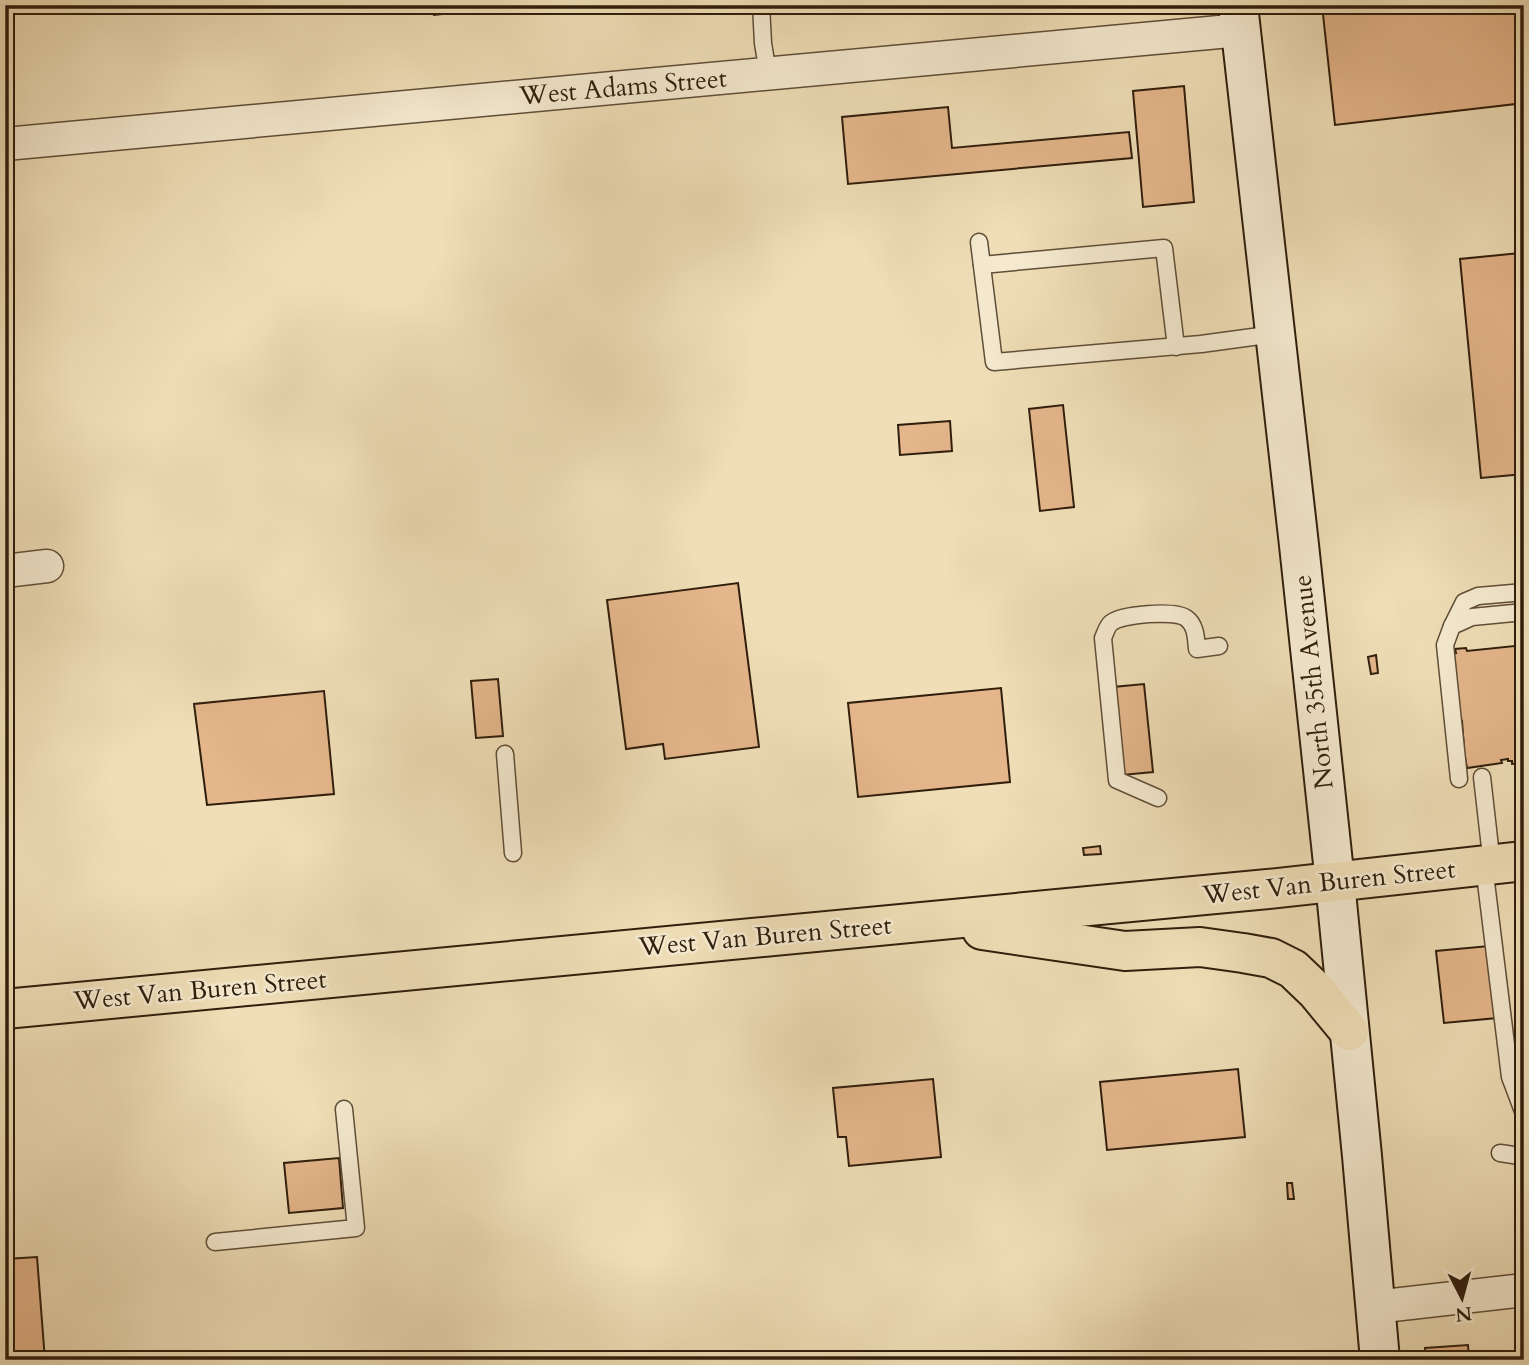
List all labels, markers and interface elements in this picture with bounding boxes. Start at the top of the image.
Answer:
street label: West Adams Street [517,60,728,114]
street label: North 35th Avenue [1284,573,1342,791]
street label: West Van Buren Street [1200,851,1457,913]
street label: West Van Buren Street [636,907,893,965]
street label: West Van Buren Street [71,961,328,1019]
north arrow [1428,1264,1498,1334]
text: N [1454,1300,1473,1328]

